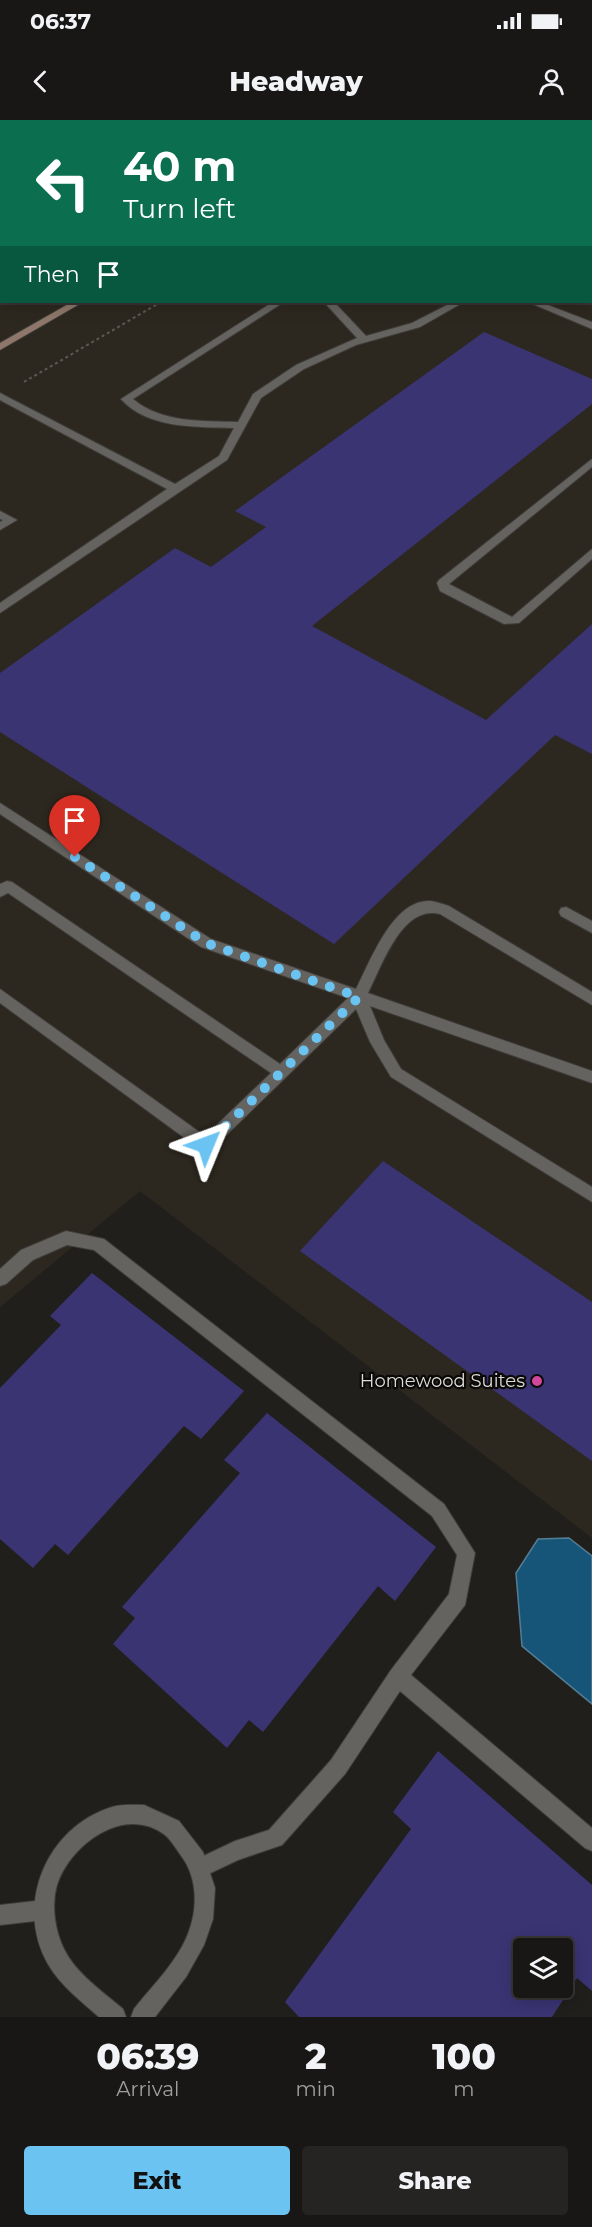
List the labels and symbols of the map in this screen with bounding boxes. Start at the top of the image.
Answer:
pin [49,795,100,857]
position arrow [174,1113,238,1177]
place label: Homewood Suites [360,1370,525,1392]
marker: Homewood Suites [530,1374,544,1388]

